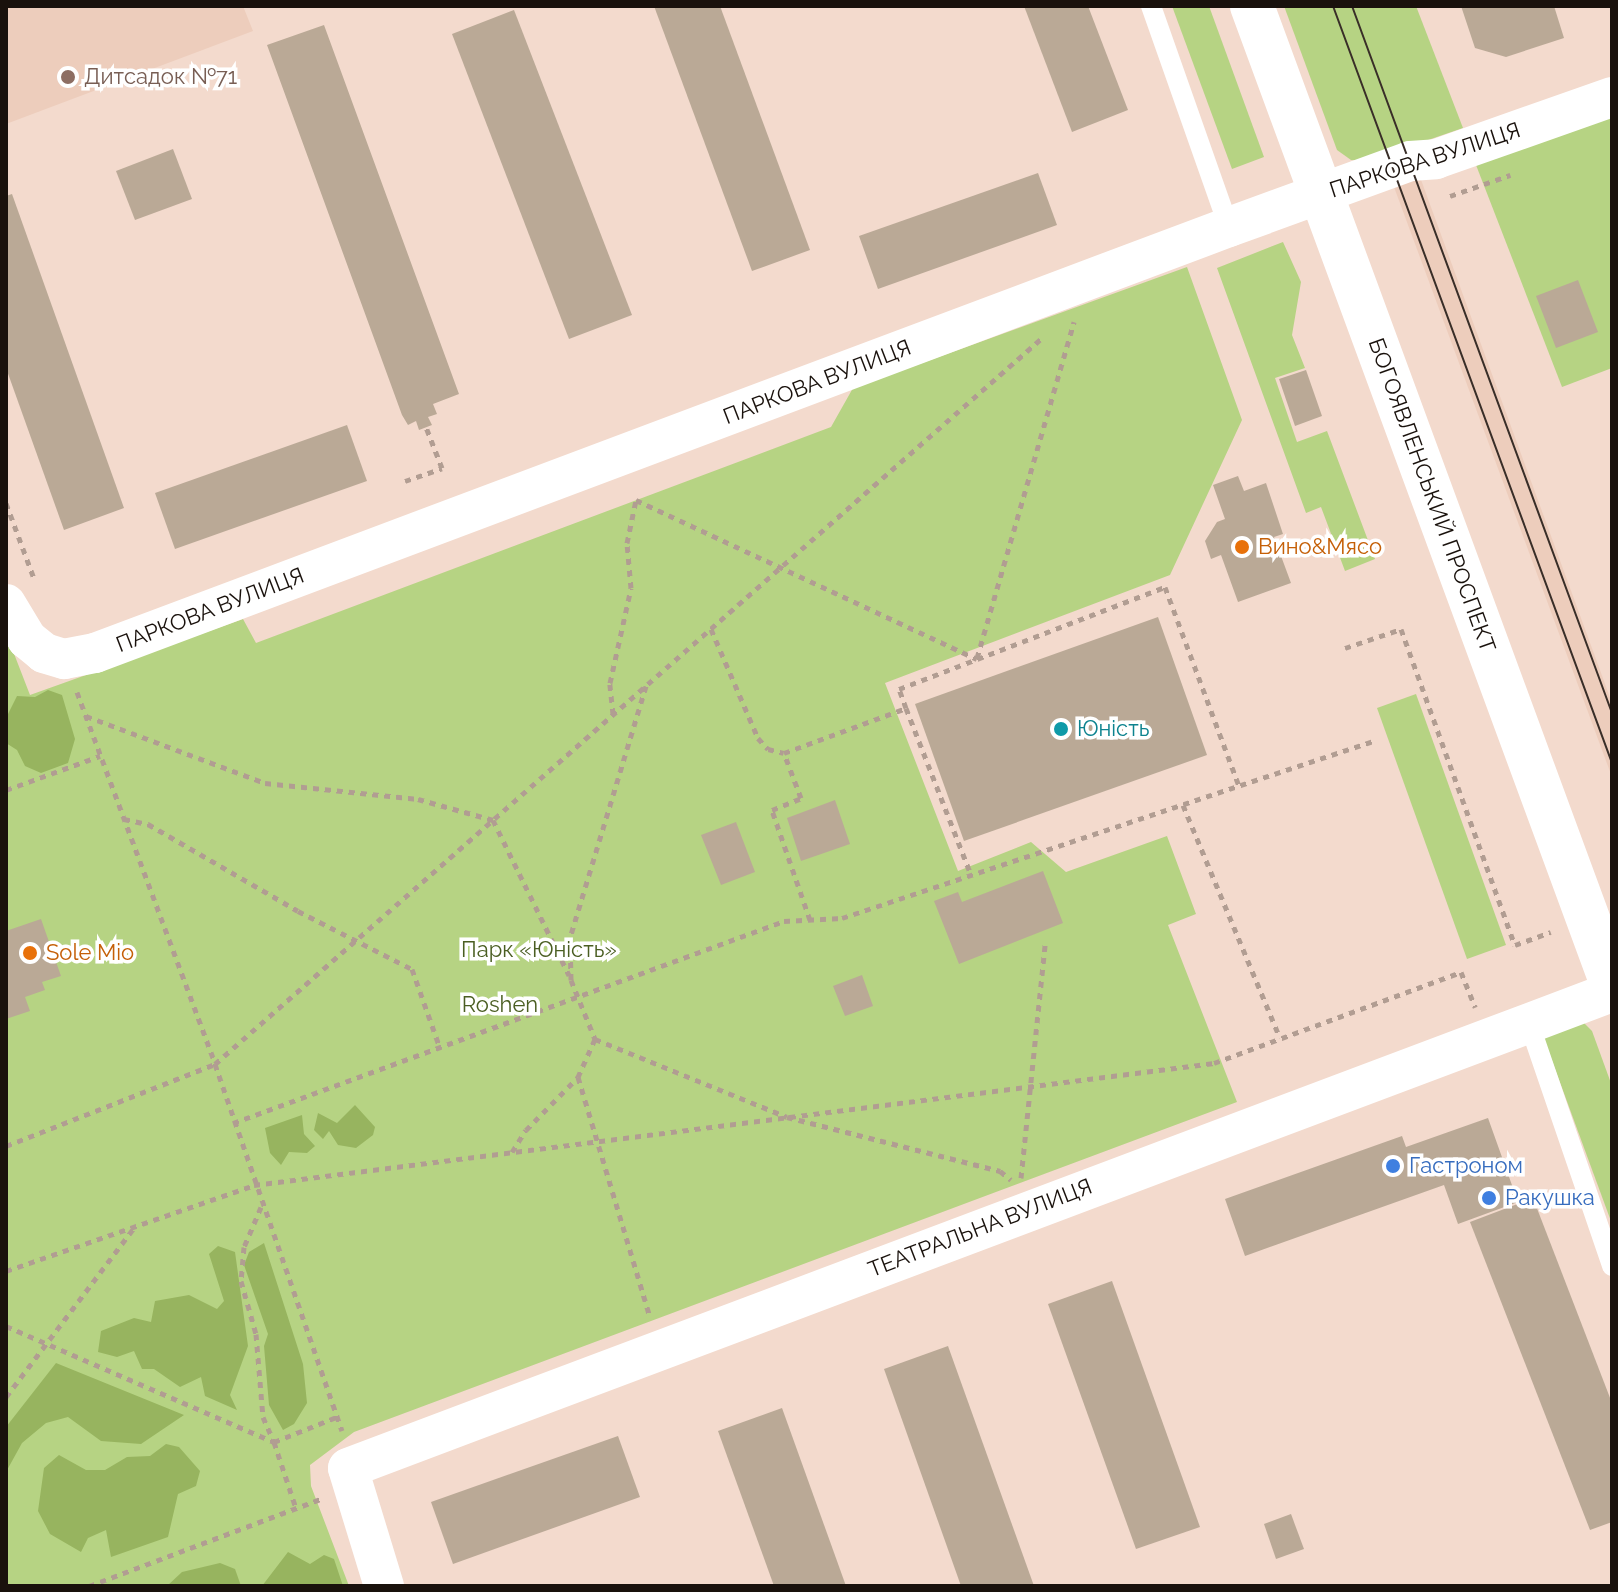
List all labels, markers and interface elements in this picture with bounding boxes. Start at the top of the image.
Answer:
place label: Дитсадок №71 [84,64,237,90]
marker: Дитсадок №71 [59,68,77,86]
street label: ПАРКОВА ВУЛИЦЯ [1326,117,1524,203]
street label: ПАРКОВА ВУЛИЦЯ [719,334,915,430]
street label: БОГОЯВЛЕНСЬКИЙ ПРОСПЕКТ [1363,334,1501,656]
place label: Вино&Мясо [1258,534,1382,560]
marker: Вино&Мясо [1233,538,1251,556]
street label: ПАРКОВА ВУЛИЦЯ [112,562,308,658]
place label: Юність [1077,716,1149,742]
marker: Юність [1052,720,1070,738]
park label: Парк «Юність» [461,937,617,963]
place label: Sole Mio [46,940,134,966]
marker: Sole Mio [21,944,39,962]
park label: Roshen [462,992,538,1018]
place label: Гастроном [1409,1153,1523,1179]
marker: Гастроном [1384,1157,1402,1175]
street label: ТЕАТРАЛЬНА ВУЛИЦЯ [864,1173,1096,1283]
place label: Ракушка [1505,1185,1595,1211]
marker: Ракушка [1480,1189,1498,1207]

